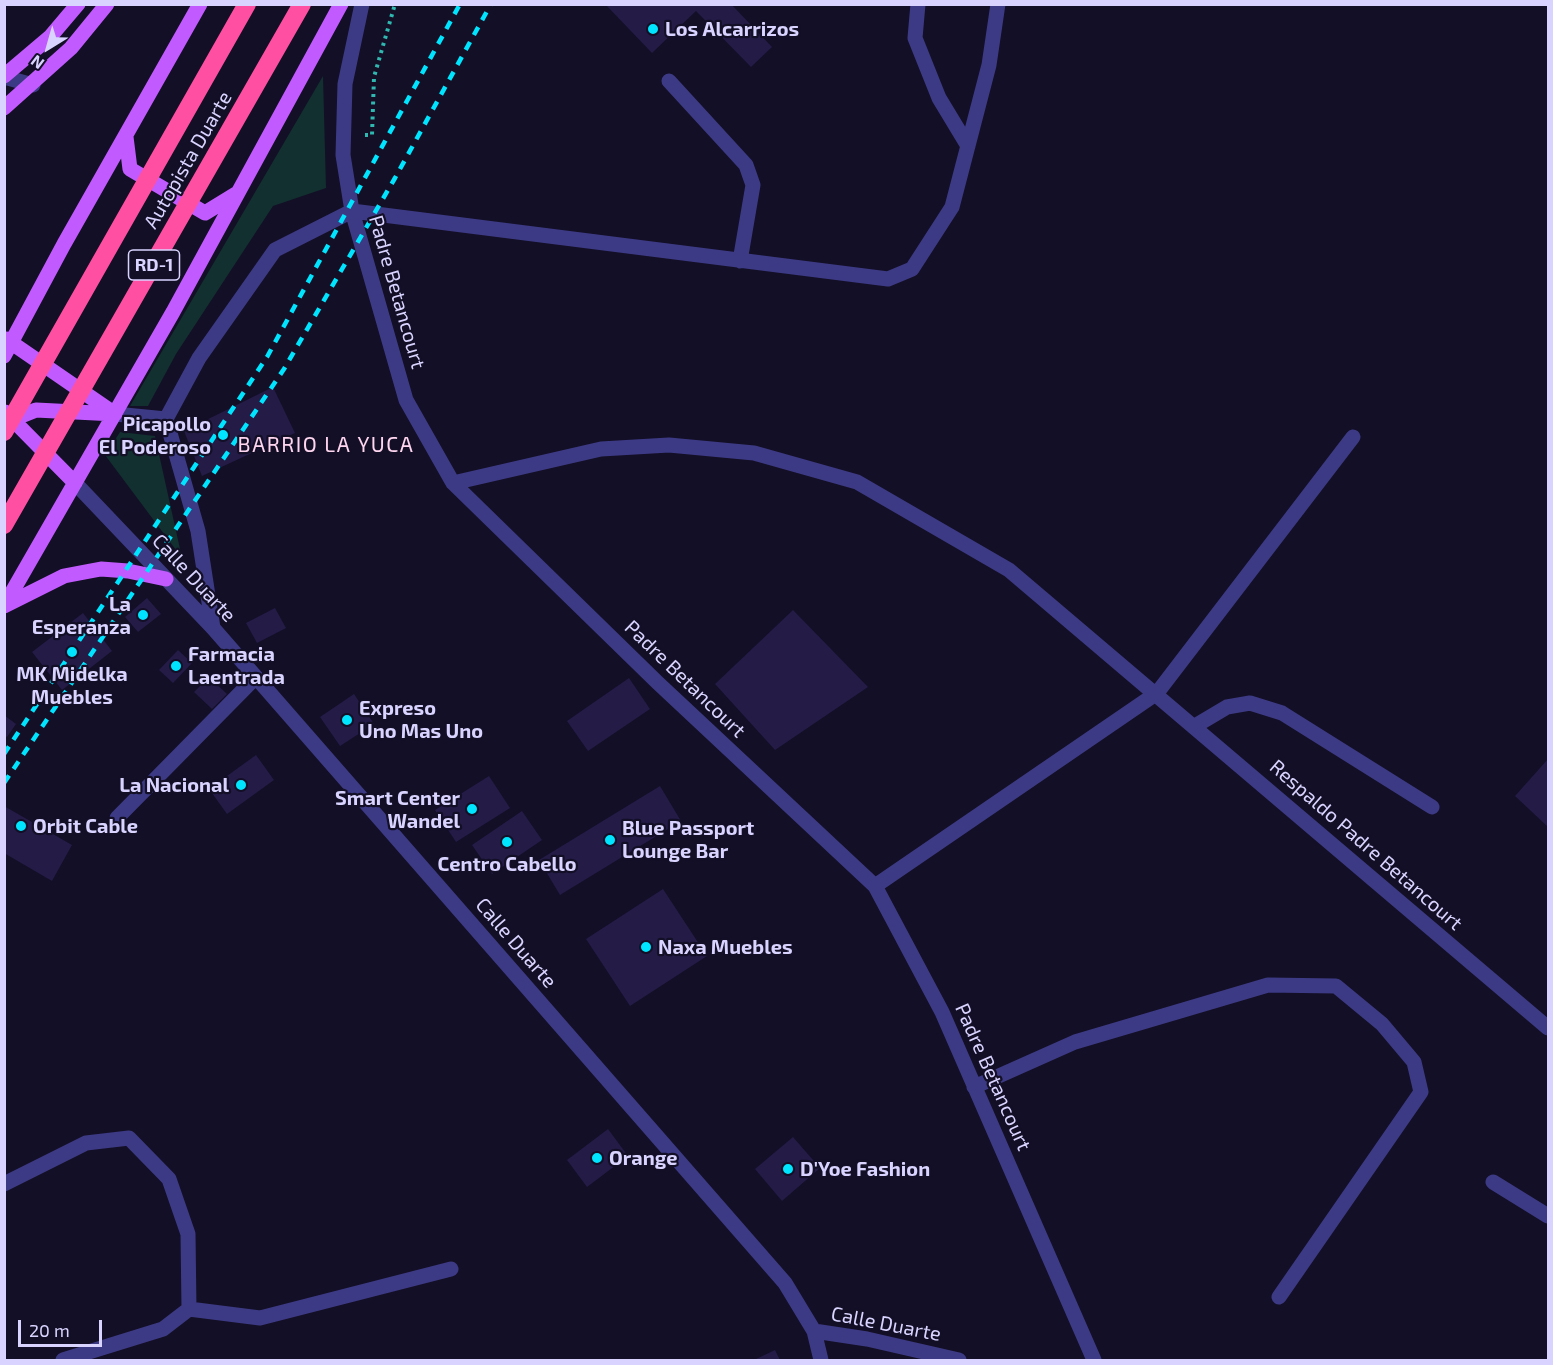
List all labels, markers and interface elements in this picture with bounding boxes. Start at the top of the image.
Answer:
place label: Los Alcarrizos [665,17,799,41]
north arrow [18,18,78,78]
marker: Los Alcarrizos [646,22,660,36]
text: N [27,52,47,74]
street label: Autopista Duarte [139,87,237,233]
street label: Padre Betancourt [364,213,430,371]
road number: RD-1 [128,250,180,280]
place label: Picapollo El Poderoso [99,412,211,459]
marker: Picapollo El Poderoso [216,428,230,442]
district label: BARRIO LA YUCA [238,432,414,458]
street label: Calle Duarte [147,529,241,627]
place label: La Esperanza [32,592,131,639]
marker: La Esperanza [136,608,150,622]
street label: Padre Betancourt [620,615,750,743]
place label: Farmacia Laentrada [188,642,285,689]
marker: MK Midelka Muebles [65,645,79,659]
marker: Farmacia Laentrada [169,659,183,673]
place label: MK Midelka Muebles [16,662,128,709]
place label: Expreso Uno Mas Uno [359,696,483,743]
marker: Expreso Uno Mas Uno [340,713,354,727]
street label: Respaldo Padre Betancourt [1265,755,1467,935]
place label: La Nacional [119,773,229,797]
marker: La Nacional [234,778,248,792]
place label: Smart Center Wandel [335,786,460,833]
marker: Smart Center Wandel [465,802,479,816]
place label: Orbit Cable [33,814,138,838]
place label: Blue Passport Lounge Bar [622,816,754,863]
marker: Orbit Cable [14,819,28,833]
marker: Blue Passport Lounge Bar [603,833,617,847]
marker: Centro Cabello [500,835,514,849]
place label: Centro Cabello [438,852,576,876]
street label: Calle Duarte [470,893,562,993]
place label: Naxa Muebles [658,935,793,959]
marker: Naxa Muebles [639,940,653,954]
street label: Padre Betancourt [950,1000,1036,1154]
place label: Orange [609,1146,677,1170]
marker: Orange [590,1151,604,1165]
place label: D'Yoe Fashion [800,1157,930,1181]
marker: D'Yoe Fashion [781,1162,795,1176]
street label: Calle Duarte [829,1302,943,1346]
scale bar [21,1308,105,1346]
text: 20 m [29,1319,70,1341]

